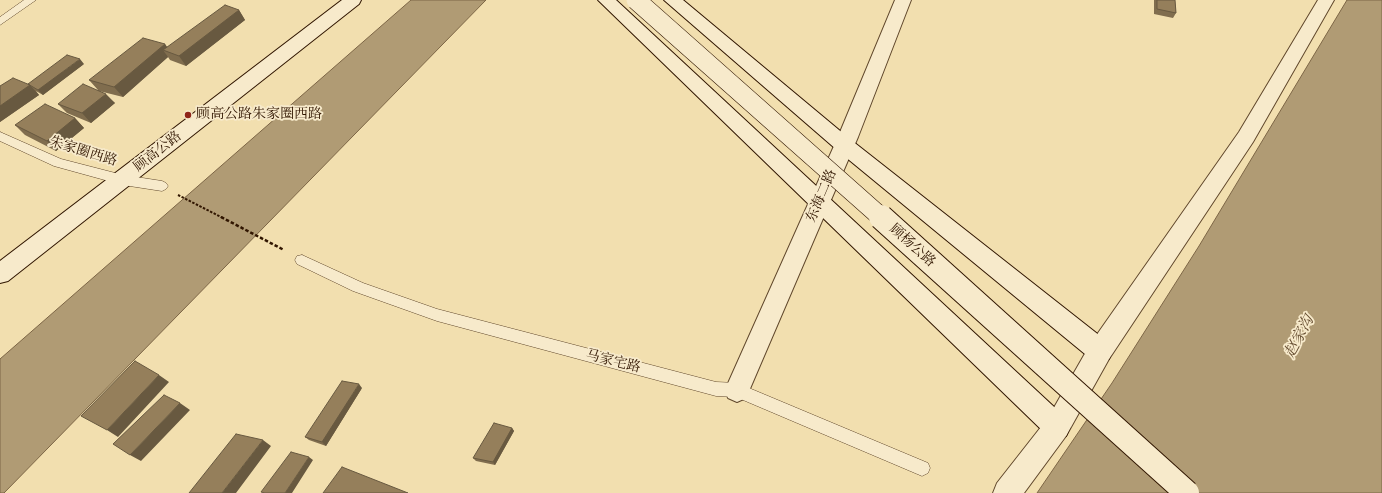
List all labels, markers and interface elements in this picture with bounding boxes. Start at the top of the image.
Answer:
place label: 顾高公路朱家圈西路 [196,107,322,123]
marker: 顾高公路朱家圈西路 [183,110,193,120]
street label: 顾高公路 [131,128,185,176]
street label: 朱家圈西路 [47,134,119,170]
street label: 东海二路 [803,167,841,225]
street label: 顾杨公路 [886,221,938,271]
water label: 赵家沟 [1281,313,1319,361]
street label: 马家宅路 [584,347,642,377]

